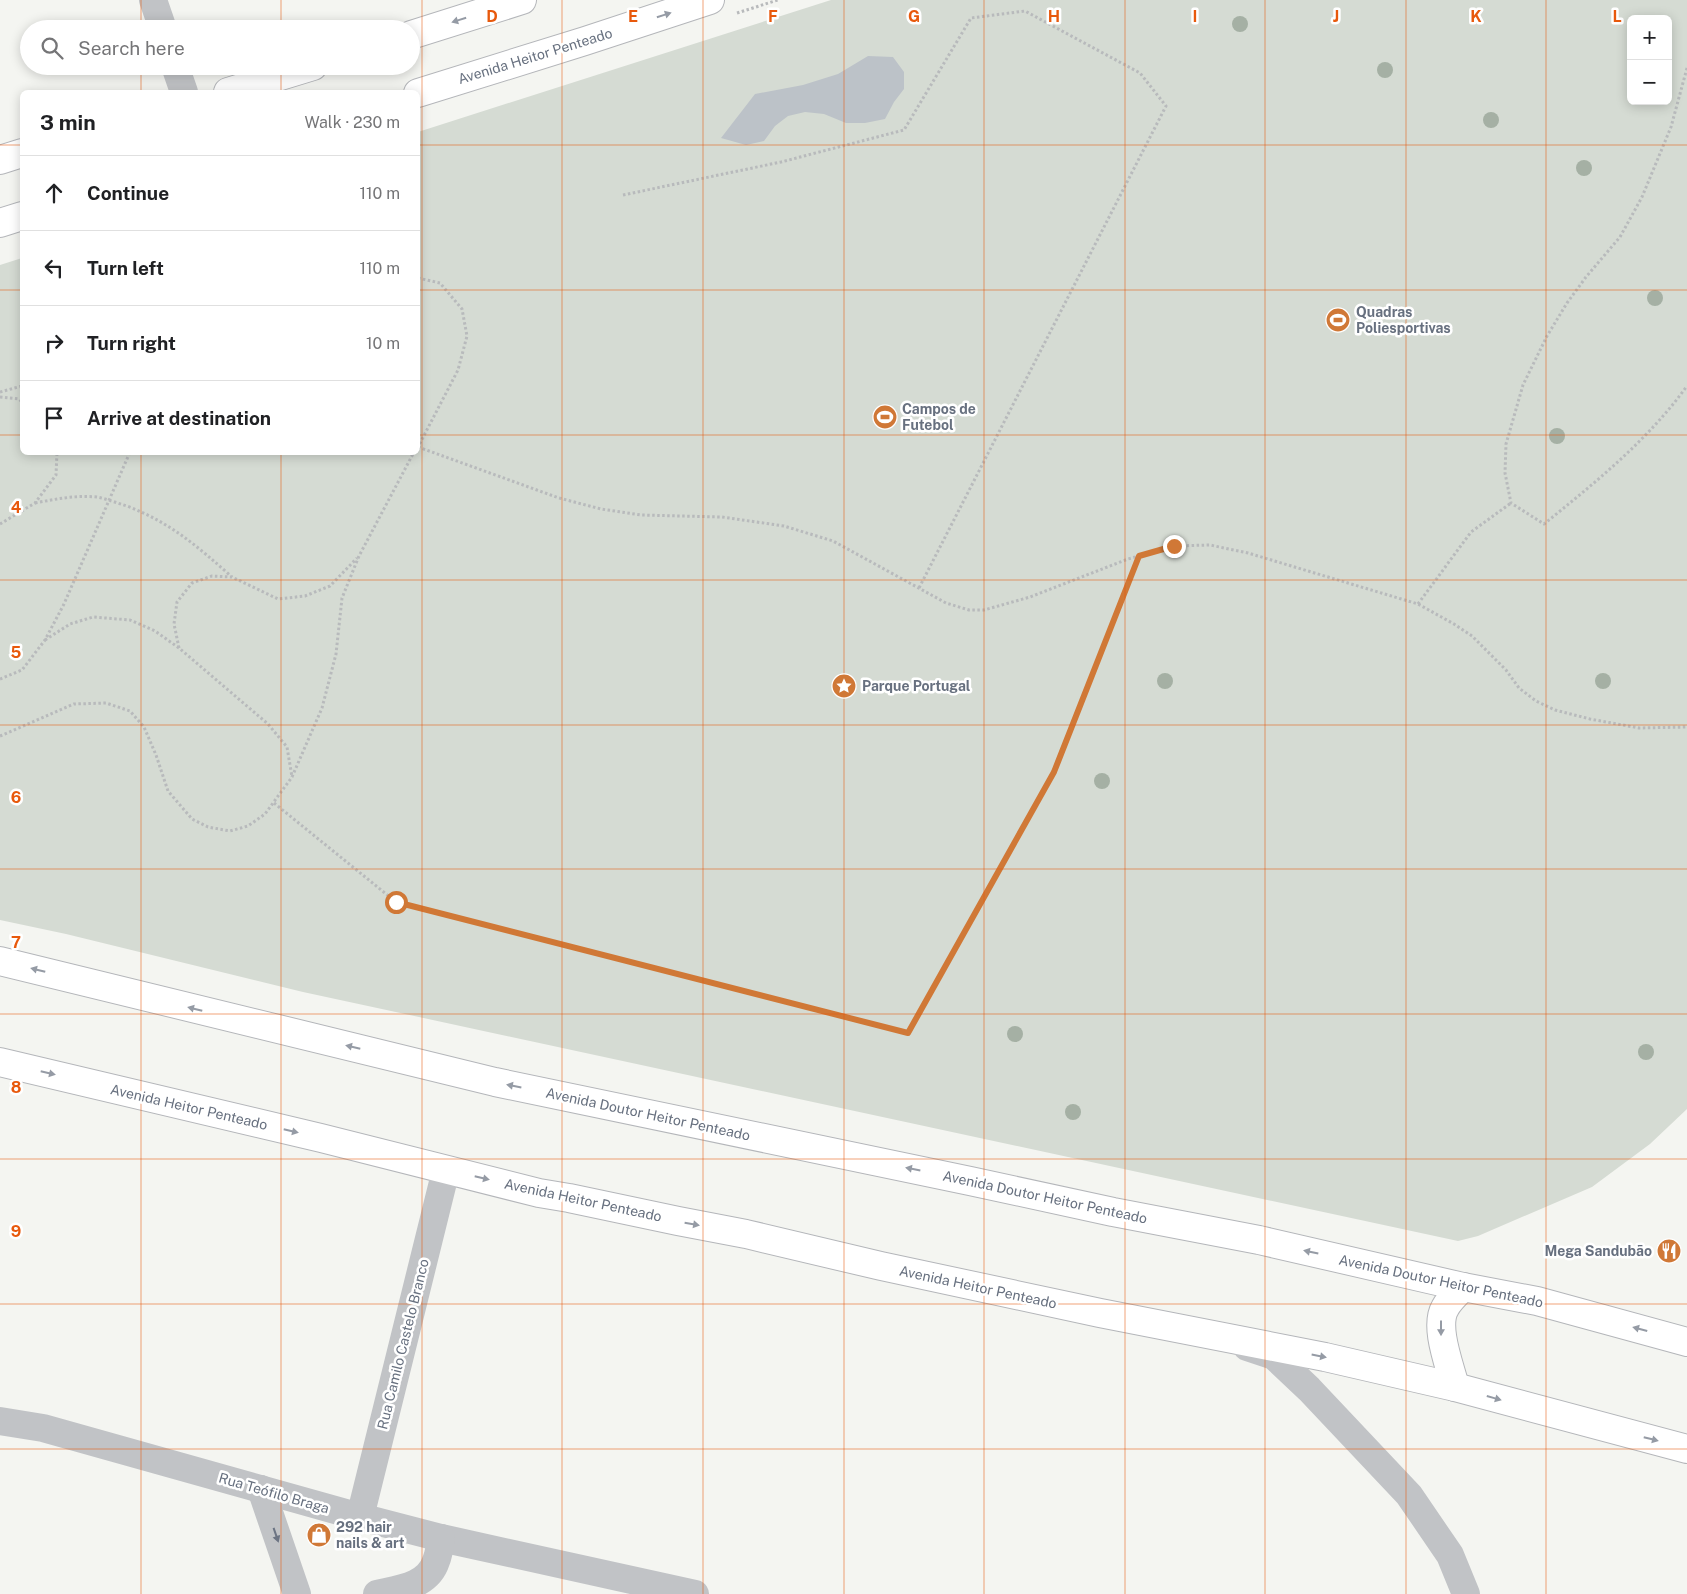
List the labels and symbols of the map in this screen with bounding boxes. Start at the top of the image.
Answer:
text: D [486,7,498,26]
text: E [628,7,638,26]
text: F [768,7,778,26]
text: G [908,7,920,26]
text: H [1048,7,1060,26]
text: I [1193,7,1197,26]
text: J [1333,7,1339,26]
text: K [1470,7,1482,26]
text: L [1612,7,1622,26]
one-way arrow [657,11,672,18]
one-way arrow [451,16,466,24]
street label: Avenida Heitor Penteado [456,25,614,87]
place label: Quadras Poliesportivas [1356,304,1451,336]
sports icon: Quadras Poliesportivas [1325,307,1351,333]
place label: Campos de Futebol [902,401,976,433]
sports icon: Campos de Futebol [872,404,898,430]
text: 4 [11,498,22,517]
route end [1163,535,1186,558]
text: 5 [11,643,22,662]
place icon: Parque Portugal [831,673,857,699]
place label: Parque Portugal [862,678,971,694]
text: 6 [11,788,21,807]
route start [385,891,408,914]
text: 7 [11,933,21,952]
one-way arrow [30,966,45,974]
one-way arrow [188,1005,203,1013]
one-way arrow [346,1043,361,1051]
one-way arrow [40,1069,55,1077]
text: 8 [11,1078,22,1097]
street label: Avenida Heitor Penteado [109,1081,269,1133]
one-way arrow [505,1081,521,1089]
street label: Avenida Doutor Heitor Penteado [544,1085,752,1144]
one-way arrow [283,1127,298,1135]
one-way arrow [905,1165,920,1173]
street label: Avenida Doutor Heitor Penteado [941,1168,1149,1227]
one-way arrow [475,1174,490,1182]
street label: Avenida Heitor Penteado [503,1175,663,1225]
one-way arrow [685,1220,700,1228]
text: 9 [11,1222,21,1241]
restaurant icon: Mega Sandubão [1656,1238,1682,1264]
place label: Mega Sandubão [1545,1243,1652,1259]
one-way arrow [1304,1248,1319,1256]
street label: Avenida Doutor Heitor Penteado [1337,1252,1545,1311]
street label: Rua Camilo Castelo Branco [374,1257,432,1431]
street label: Avenida Heitor Penteado [898,1262,1058,1312]
one-way arrow [1437,1321,1445,1337]
one-way arrow [1632,1324,1647,1332]
one-way arrow [1311,1353,1327,1361]
one-way arrow [1487,1394,1502,1402]
one-way arrow [1644,1435,1659,1443]
street label: Rua Teófilo Braga [217,1470,331,1516]
place label: 292 hair nails & art [336,1519,405,1551]
shop icon: 292 hair nails & art [306,1522,332,1548]
one-way arrow [273,1527,281,1542]

